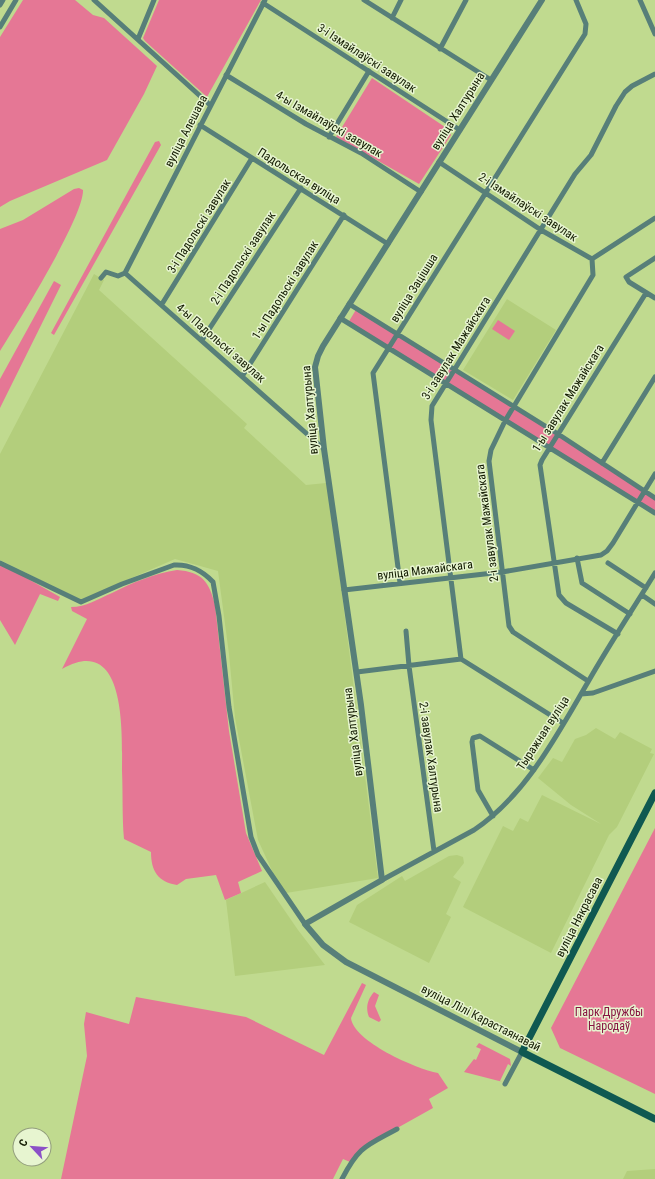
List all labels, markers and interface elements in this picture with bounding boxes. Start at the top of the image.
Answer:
street label: 3-і Ізмайлаўскі завулак [315,21,419,95]
street label: вуліца Халтурына [428,69,488,152]
street label: 4-ы Ізмайлаўскі завулак [273,88,385,160]
street label: вуліца Алешава [162,92,210,169]
street label: Падольская вуліца [255,145,343,207]
street label: 2-і Ізмайлаўскі завулак [476,170,580,244]
street label: 3-і Падольскі завулак [164,176,234,276]
street label: 2-і Падольскі завулак [208,209,278,307]
street label: 1-ы Падольскі завулак [249,238,321,342]
street label: вуліца Зацішша [387,251,441,325]
street label: 3-і завулак Мажайскага [419,294,493,402]
street label: 4-ы Падольскі завулак [174,300,269,386]
street label: 1-ы завулак Мажайскага [529,342,607,454]
street label: вуліца Халтурына [299,365,321,455]
street label: 2-і завулак Мажайскага [473,463,501,583]
street label: вуліца Мажайскага [376,557,474,583]
street label: вуліца Халтурына [341,687,365,777]
street label: Тыражная вуліца [514,693,572,773]
street label: 2-і завулак Халтурына [416,701,446,813]
street label: вуліца Някрасава [553,874,605,959]
street label: вуліца Лілі Карастаянавай [419,982,543,1054]
park label: Парк Дружбы Народаў [575,1005,643,1033]
north arrow [12,1127,52,1167]
text: С [16,1137,31,1149]

